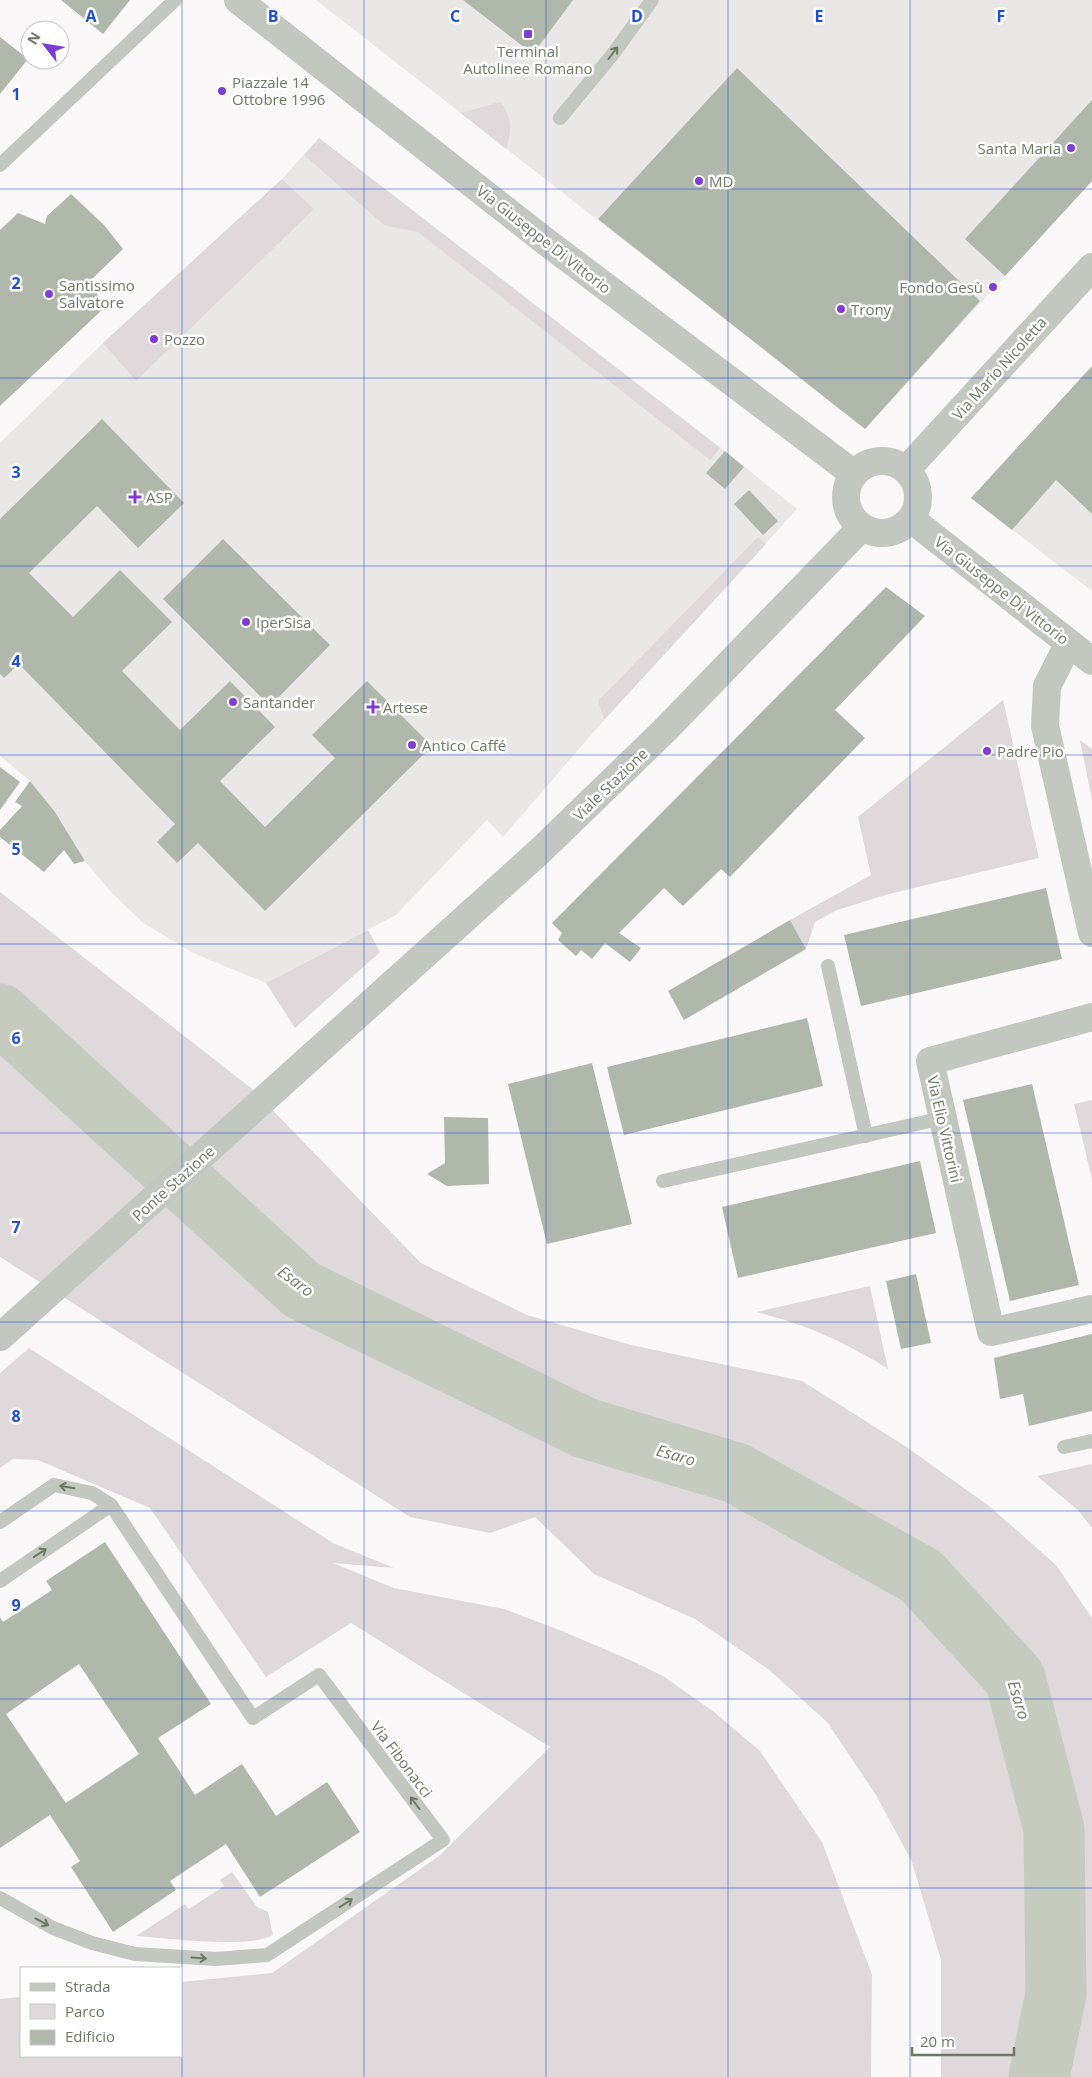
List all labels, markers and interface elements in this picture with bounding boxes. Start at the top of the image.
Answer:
text: A [85,5,97,27]
text: B [268,5,278,27]
text: C [450,5,460,27]
text: D [631,5,643,27]
text: E [815,5,824,27]
text: F [997,5,1005,27]
north arrow [20,20,70,70]
text: N [22,28,45,48]
marker: Terminal Autolinee Romano [522,28,534,40]
place label: Terminal Autolinee Romano [463,41,593,78]
one-way arrow [607,47,618,60]
place label: Piazzale 14 Ottobre 1996 [232,72,325,109]
text: 1 [11,83,21,105]
marker: Piazzale 14 Ottobre 1996 [216,85,228,97]
place label: Santa Maria [978,138,1061,158]
marker: Santa Maria [1065,142,1077,154]
place label: MD [709,171,733,191]
marker: MD [693,175,705,187]
street label: Via Giuseppe Di Vittorio [473,180,615,298]
text: 2 [11,272,21,294]
place label: Santissimo Salvatore [59,275,135,312]
place label: Fondo Gesù [899,277,983,297]
marker: Fondo Gesù [987,281,999,293]
marker: Santissimo Salvatore [43,288,55,300]
place label: Trony [851,299,892,319]
marker: Trony [835,303,847,315]
street label: Via Mario Nicoletta [947,312,1051,424]
place label: Pozzo [164,329,205,349]
marker: Pozzo [148,333,160,345]
text: 3 [11,461,21,483]
place label: ASP [146,487,173,507]
marker: ASP [128,490,142,504]
street label: Via Giuseppe Di Vittorio [931,531,1073,649]
place label: IperSisa [256,612,311,632]
marker: IperSisa [240,616,252,628]
text: 4 [11,650,21,672]
place label: Santander [243,692,315,712]
marker: Santander [227,696,239,708]
place label: Artese [383,697,428,717]
marker: Artese [367,701,379,713]
place label: Antico Caffé [422,735,506,755]
marker: Antico Caffé [406,739,418,751]
place label: Padre Pio [997,741,1064,761]
street label: Viale Stazione [568,743,652,825]
marker: Padre Pio [981,745,993,757]
text: 5 [11,838,21,860]
text: 6 [11,1027,21,1049]
street label: Via Elio Vittorini [923,1074,967,1184]
street label: Ponte Stazione [128,1141,218,1225]
text: 7 [11,1216,21,1238]
water label: Esaro [274,1260,318,1302]
text: 8 [11,1405,21,1427]
water label: Esaro [654,1439,698,1471]
one-way arrow [59,1481,75,1491]
one-way arrow [33,1548,47,1558]
text: 9 [11,1594,21,1616]
water label: Esaro [1003,1678,1035,1722]
street label: Via Fibonacci [367,1717,437,1801]
one-way arrow [409,1797,420,1810]
one-way arrow [339,1898,353,1909]
one-way arrow [34,1918,49,1927]
one-way arrow [191,1954,207,1963]
legend [20,1967,182,2057]
text: Strada [65,1976,111,1996]
text: Parco [65,2001,105,2021]
scale bar [912,2024,1014,2056]
text: Edificio [65,2026,115,2046]
text: 20 m [920,2031,955,2051]

